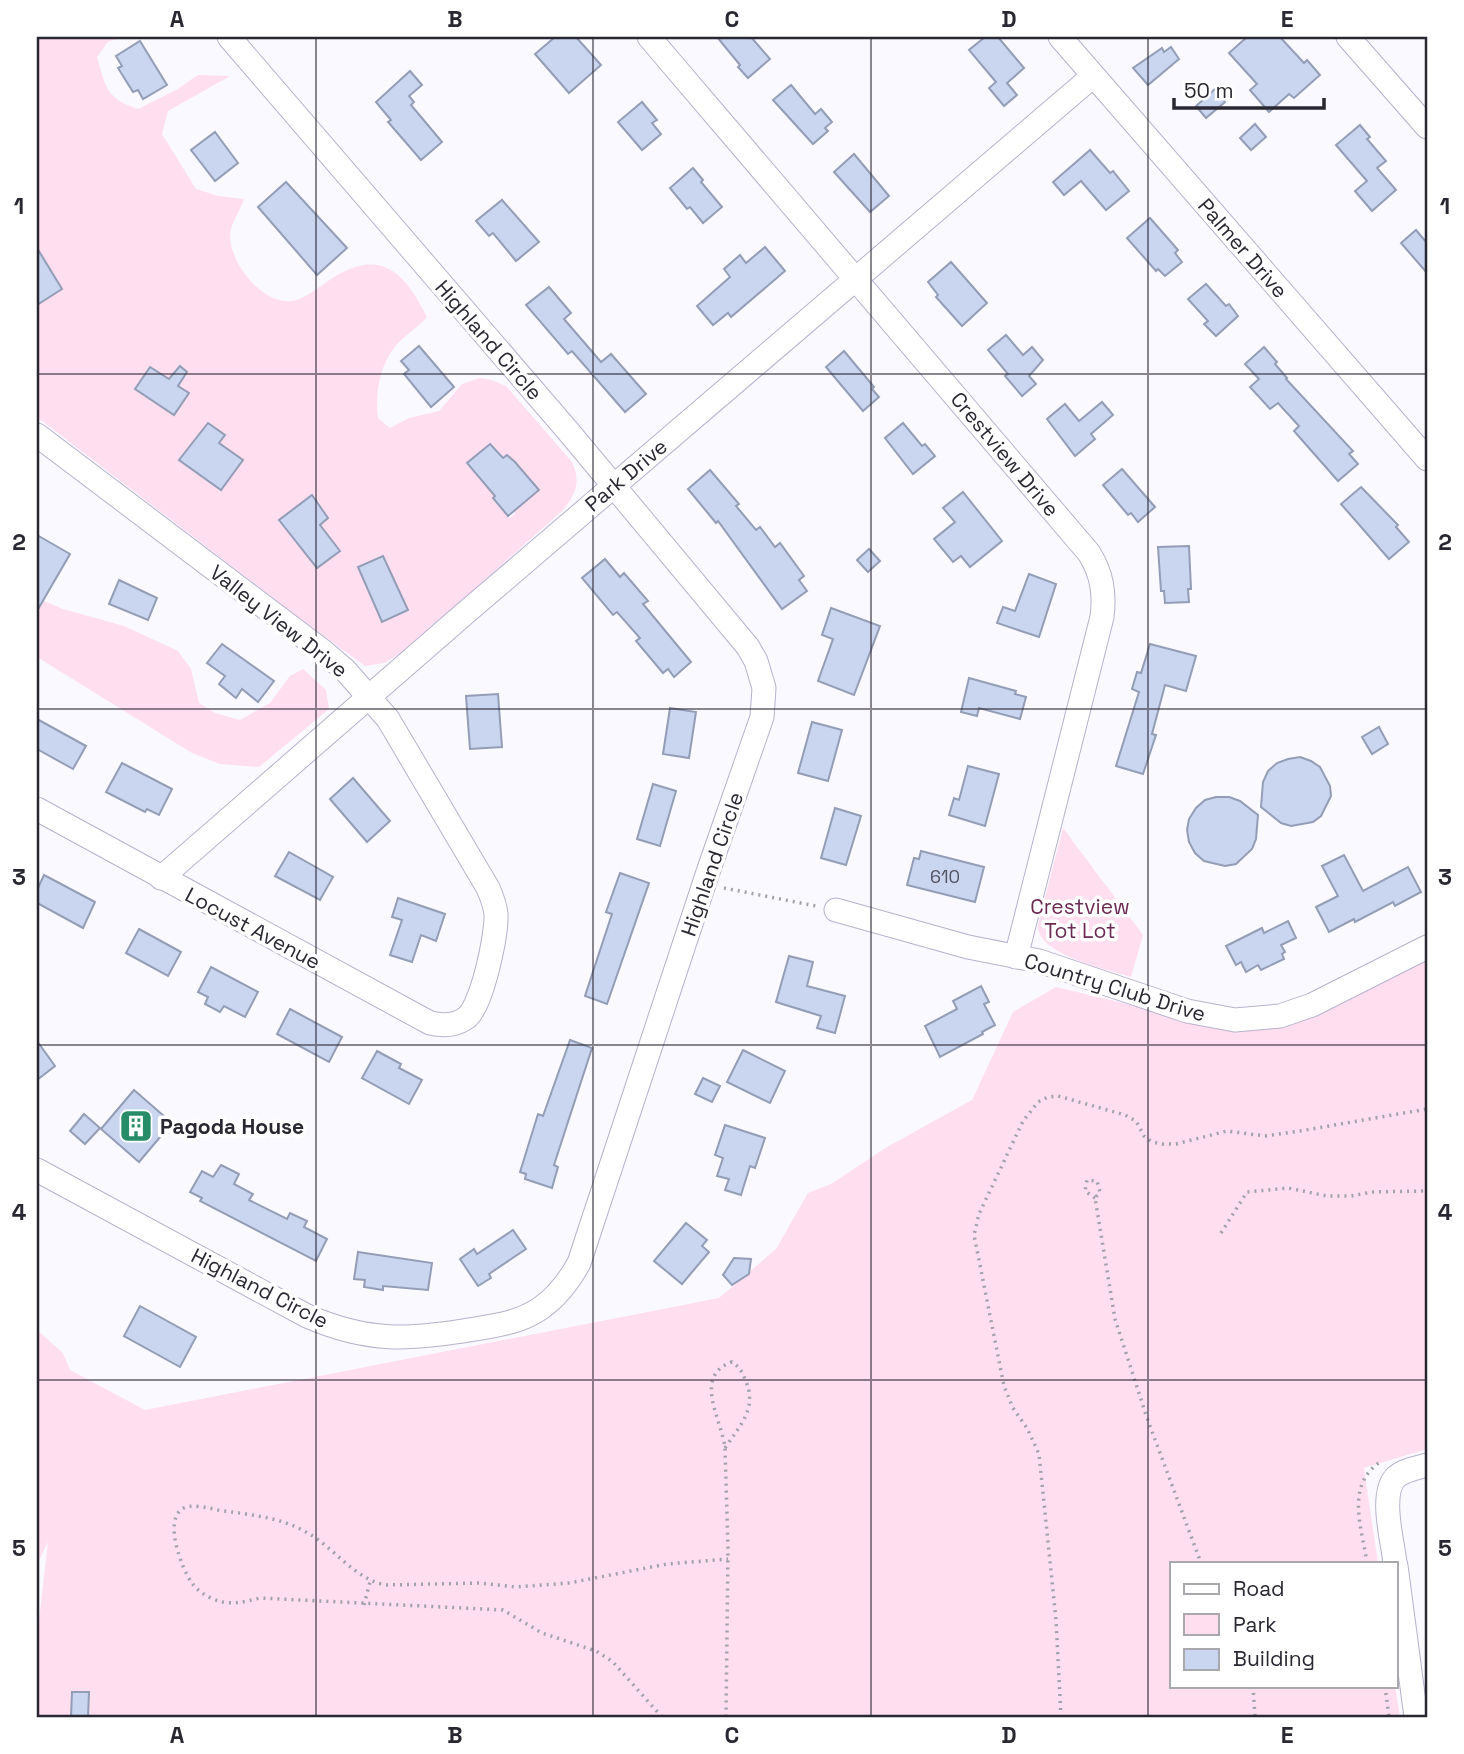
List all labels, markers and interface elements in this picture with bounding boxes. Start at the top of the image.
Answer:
text: A [170,4,185,34]
text: B [447,4,463,34]
text: C [725,4,739,34]
text: D [1001,4,1017,34]
text: E [1281,4,1293,34]
scale bar [1174,66,1324,110]
text: 50 m [1184,77,1234,104]
text: 1 [14,191,24,221]
text: 1 [1440,191,1450,221]
street label: Palmer Drive [1192,192,1294,304]
street label: Highland Circle [429,274,549,406]
street label: Crestview Drive [945,386,1065,522]
street label: Park Drive [579,433,673,517]
text: 2 [12,527,26,557]
text: 2 [1438,527,1452,557]
street label: Valley View Drive [205,559,353,683]
street label: Highland Circle [675,788,749,940]
text: 3 [12,862,26,892]
text: 3 [1438,862,1452,892]
house number: 610 [930,865,960,888]
street label: Locust Avenue [181,881,325,975]
park label: Crestview Tot Lot [1030,893,1130,944]
street label: Country Club Drive [1021,947,1209,1027]
building icon: Pagoda House [117,1107,155,1145]
place label: Pagoda House [160,1113,304,1140]
text: 4 [12,1197,27,1227]
text: 4 [1438,1197,1453,1227]
street label: Highland Circle [187,1242,333,1334]
text: 5 [12,1533,26,1563]
text: 5 [1438,1533,1452,1563]
legend [1170,1562,1398,1688]
text: Road [1233,1575,1285,1602]
text: Park [1233,1611,1277,1638]
text: Building [1233,1645,1315,1672]
text: A [170,1720,185,1750]
text: B [447,1720,463,1750]
text: C [725,1720,739,1750]
text: D [1001,1720,1017,1750]
text: E [1281,1720,1293,1750]

